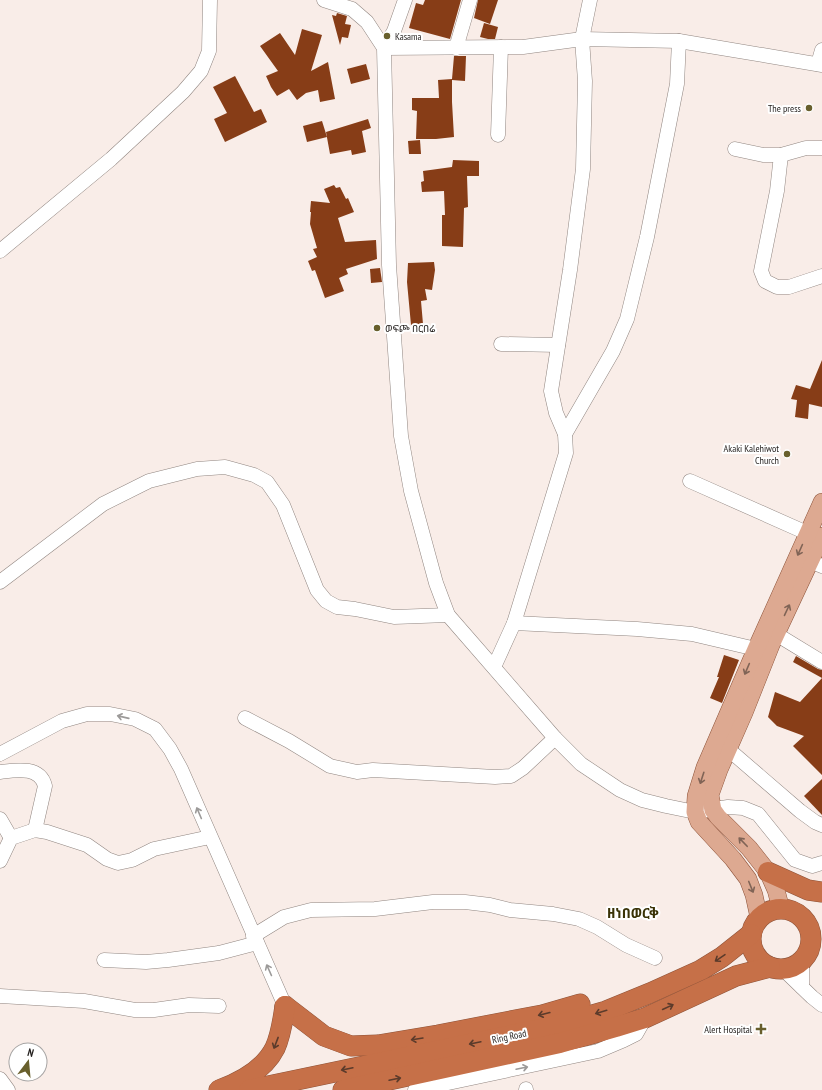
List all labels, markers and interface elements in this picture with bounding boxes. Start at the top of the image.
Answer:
place label: Kasama [395,30,422,43]
marker: Kasama [382,31,392,41]
place label: The press [768,102,802,115]
marker: The press [804,103,814,113]
place label: ወፍጮ በርበሬ [385,322,435,335]
marker: ወፍጮ በርበሬ [372,323,382,333]
place label: Akaki Kalehiwot Church [724,442,779,467]
marker: Akaki Kalehiwot Church [782,449,792,459]
one-way arrow [795,544,803,556]
one-way arrow [784,605,791,617]
one-way arrow [743,663,751,675]
one-way arrow [117,712,130,720]
one-way arrow [698,771,705,784]
one-way arrow [195,807,203,819]
one-way arrow [738,837,747,847]
one-way arrow [748,881,755,893]
district label: ዘነበወርቅ [607,904,659,922]
one-way arrow [715,954,726,962]
one-way arrow [265,965,272,977]
one-way arrow [661,1003,673,1010]
one-way arrow [594,1009,607,1016]
one-way arrow [538,1011,551,1019]
place label: Alert Hospital [704,1023,753,1036]
marker: Alert Hospital [755,1023,767,1035]
street label: Ring Road [491,1027,528,1046]
one-way arrow [410,1035,423,1043]
one-way arrow [271,1037,279,1049]
one-way arrow [468,1039,481,1047]
north arrow [8,1042,48,1082]
text: N [26,1045,36,1060]
one-way arrow [515,1063,528,1071]
one-way arrow [341,1066,354,1074]
one-way arrow [388,1074,401,1082]

